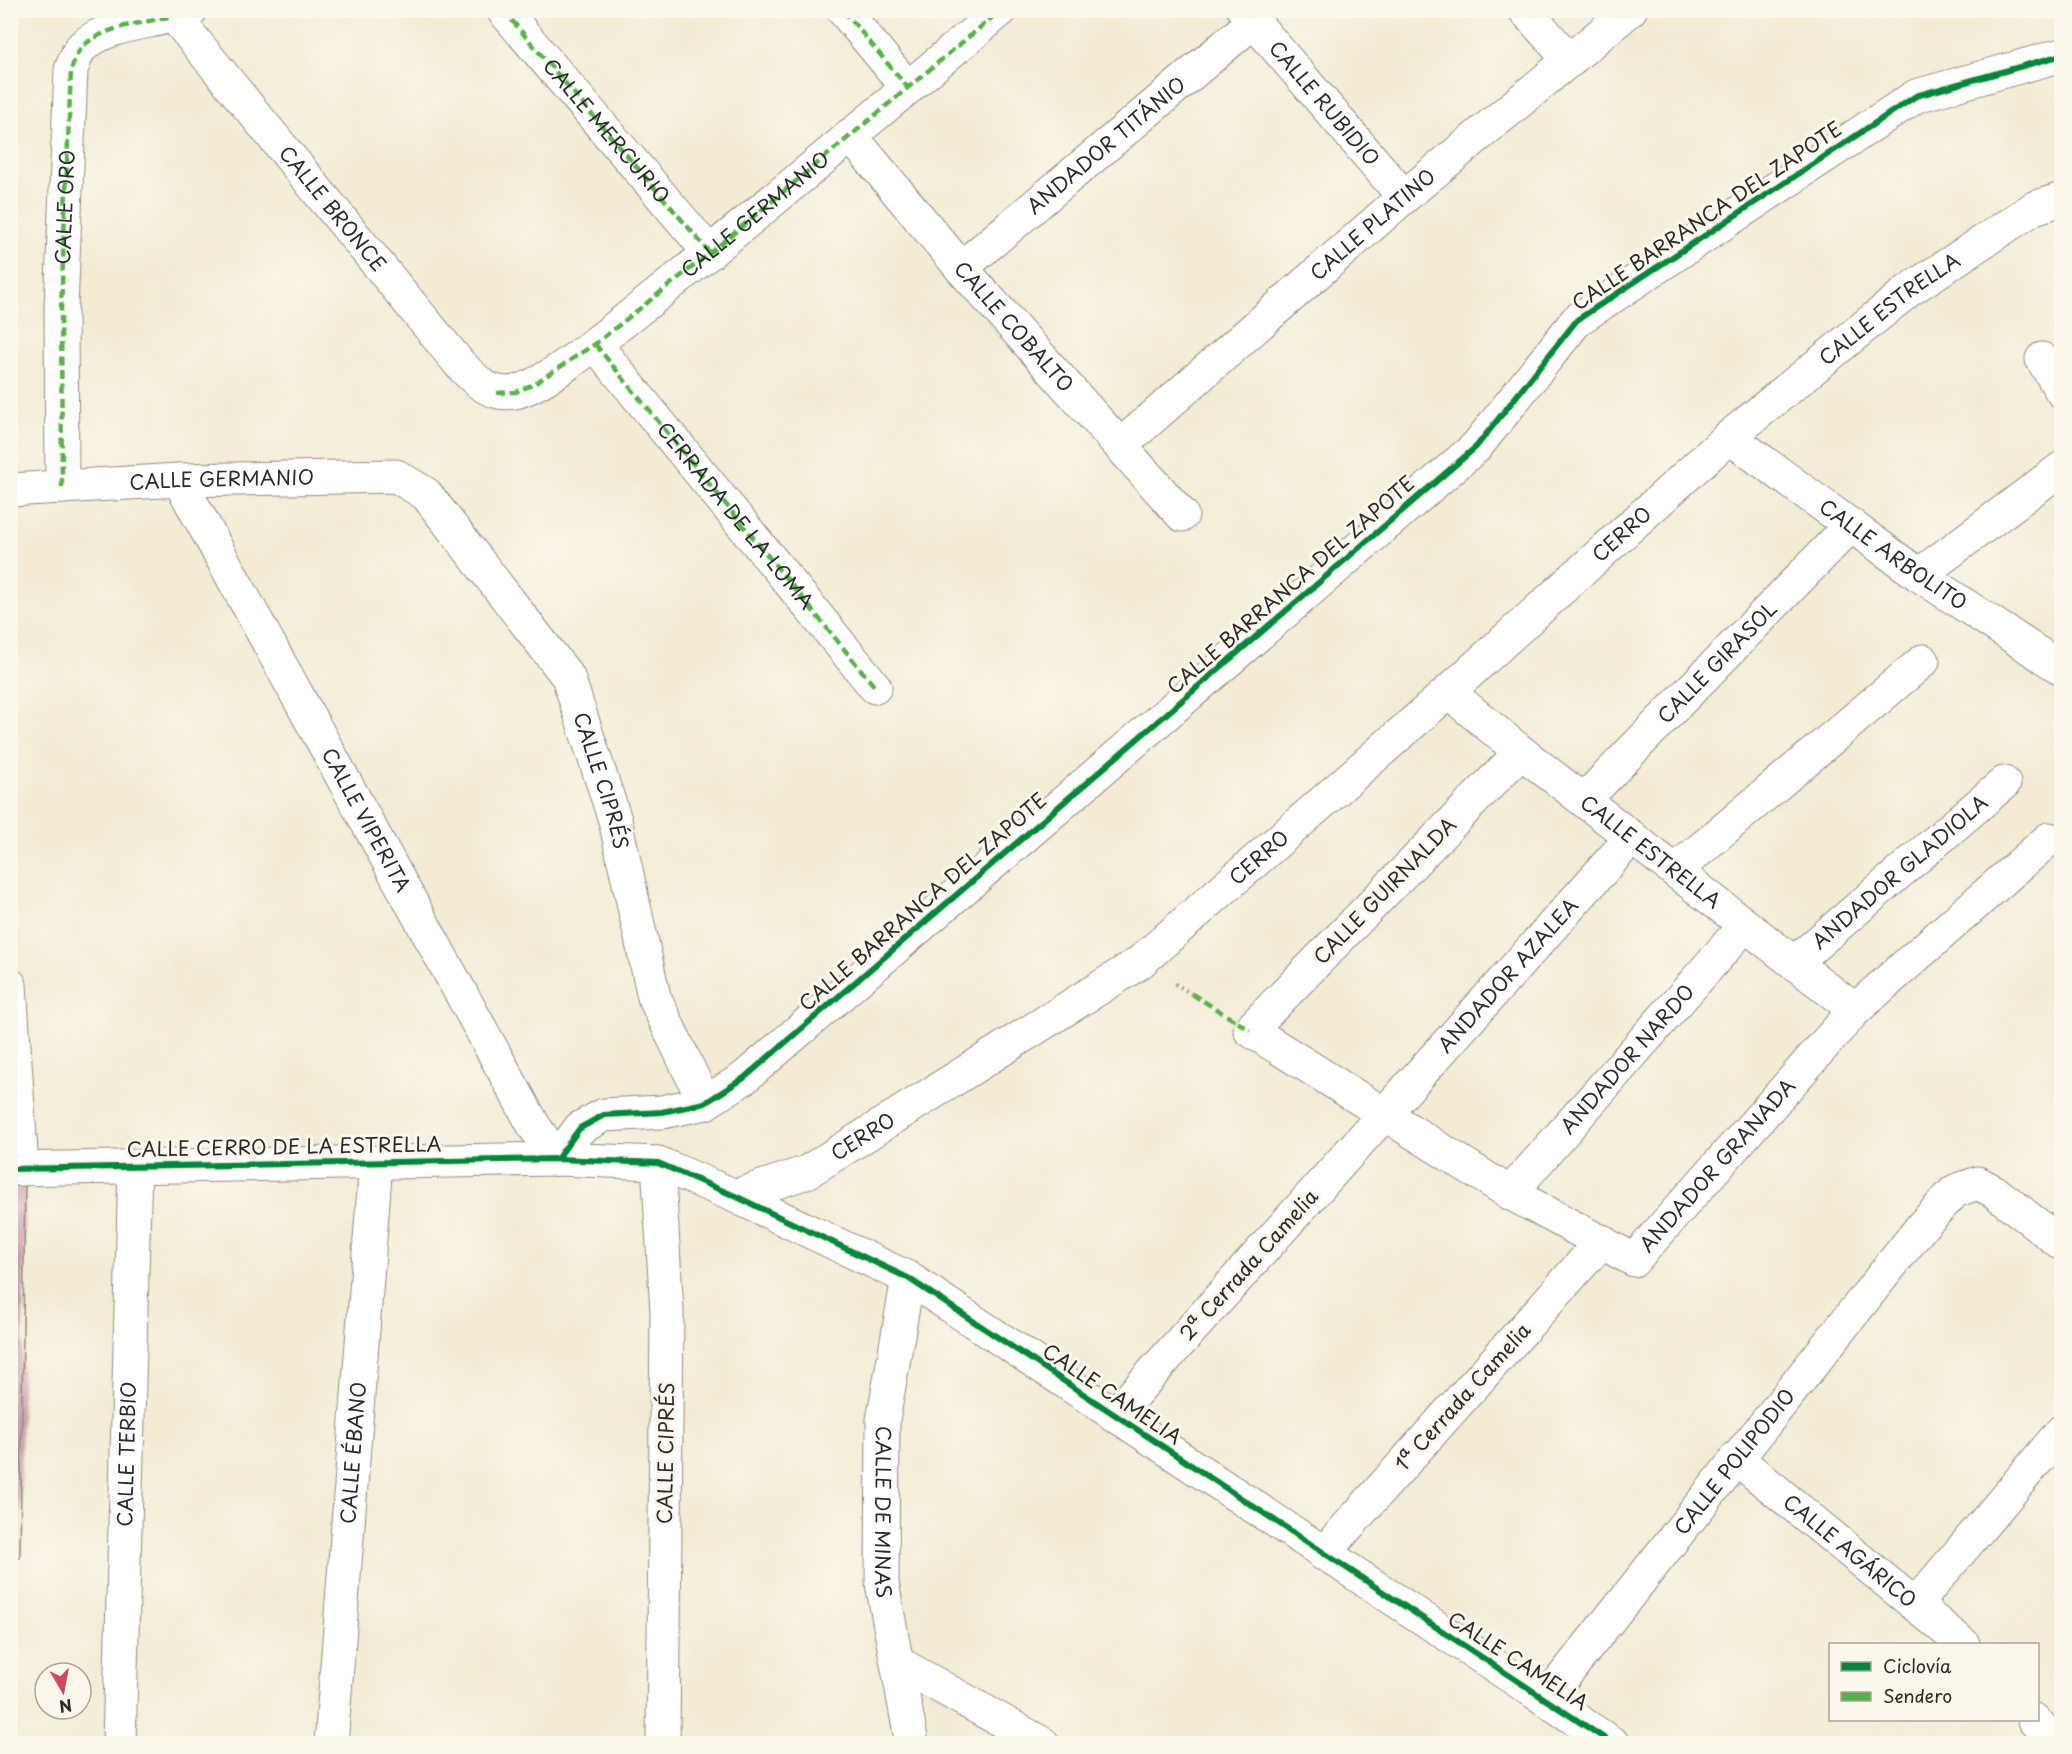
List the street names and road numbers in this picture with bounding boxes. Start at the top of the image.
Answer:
street label: CALLE RUBIDIO [1262,33,1387,172]
street label: CALLE MERCURIO [536,51,677,210]
street label: ANDADOR TITÁNIO [1020,69,1192,221]
street label: CALLE BARRANCA DEL ZAPOTE [1565,113,1848,317]
street label: CALLE BRONCE [272,139,394,278]
street label: CALLE GERMANIO [674,143,836,284]
street label: CALLE ORO [47,149,82,265]
street label: CALLE PLATINO [1303,161,1441,287]
street label: CALLE ESTRELLA [1812,245,1966,372]
street label: CALLE COBALTO [947,254,1081,398]
street label: CERRADA DE LA LOMA [650,415,822,616]
street label: CALLE GERMANIO [129,462,314,497]
street label: CALLE BARRANCA DEL ZAPOTE [1160,468,1421,701]
street label: CALLE ARBOLITO [1813,491,1974,617]
street label: CERRO [1585,499,1658,568]
street label: CALLE GIRASOL [1650,594,1783,730]
street label: CALLE CIPRÉS [567,708,637,852]
street label: CALLE VIPERITA [315,742,419,897]
street label: CALLE BARRANCA DEL ZAPOTE [792,785,1053,1018]
street label: CALLE ESTRELLA [1574,787,1728,915]
street label: ANDADOR GLADIOLA [1805,787,1994,955]
street label: CALLE GUIRNALDA [1306,810,1463,971]
street label: CERRO [1222,822,1295,892]
street label: ANDADOR AZALEA [1430,891,1585,1059]
street label: ANDADOR NARDO [1553,977,1701,1140]
street label: ANDADOR GRANADA [1632,1071,1802,1259]
street label: CERRO [824,1104,900,1168]
street label: CALLE CERRO DE LA ESTRELLA [126,1128,442,1164]
street label: 2ª Cerrada Camelia [1172,1181,1325,1347]
street label: 1ª Cerrada Camelia [1387,1315,1538,1477]
street label: CALLE CAMELIA [1037,1335,1188,1451]
street label: CALLE TERBIO [109,1381,143,1527]
street label: CALLE ÉBANO [332,1381,373,1525]
street label: CALLE CIPRÉS [649,1382,681,1524]
street label: CALLE POLIPODIO [1666,1382,1801,1541]
street label: CALLE DE MINAS [868,1426,900,1600]
street label: CALLE AGÁRICO [1777,1487,1924,1614]
street label: CALLE CAMELIA [1442,1603,1595,1717]

